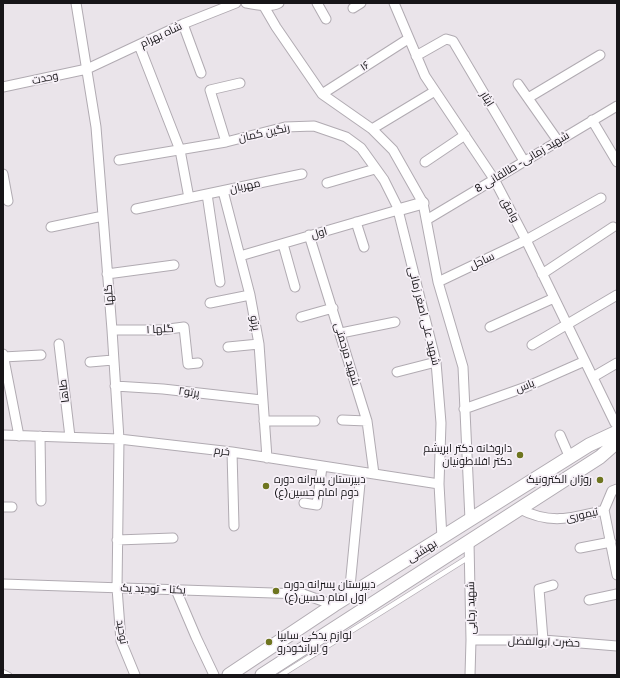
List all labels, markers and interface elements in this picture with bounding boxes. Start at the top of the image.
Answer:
street label: شاه بهرام [138,20,184,50]
street label: ۱۶ [358,58,372,74]
street label: وحدت [31,69,59,87]
street label: ایثار [477,89,497,109]
street label: رنگین کمان [237,121,291,145]
street label: شهید زمانی- طالقانی 8 [472,129,572,195]
street label: مهربان [228,176,262,196]
street label: وامق [498,195,522,225]
street label: اول [309,224,329,242]
street label: ساحل [467,249,497,273]
street label: شهید علی اصغر زمانی [405,265,443,367]
street label: گلها [101,284,117,306]
street label: پرتو [247,314,263,332]
street label: شهید مرحمتی [331,321,363,387]
street label: گلها ۱ [146,322,174,336]
street label: یاس [514,376,536,396]
street label: طاها [56,379,72,403]
street label: پرتو۲ [178,384,200,400]
place label: داروخانه دکتر ابریشم دکتر افلاطونیان [423,442,512,468]
street label: خرم [213,443,231,459]
marker: داروخانه دکتر ابریشم دکتر افلاطونیان [515,450,525,460]
place label: دبیرستان پسرانه دوره دوم امام حسین(ع) [274,473,366,499]
place label: روژان الکترونیک [526,473,592,487]
marker: روژان الکترونیک [595,475,605,485]
marker: دبیرستان پسرانه دوره دوم امام حسین(ع) [261,481,271,491]
street label: تیموری [565,505,599,525]
street label: بهشتی [405,537,439,565]
place label: دبیرستان پسرانه دوره اول امام حسین(ع) [284,578,376,604]
street label: یکتا - توحید یک [120,581,186,597]
street label: شهید رجایی [464,581,478,635]
marker: دبیرستان پسرانه دوره اول امام حسین(ع) [271,586,281,596]
street label: توحید [113,619,131,645]
place label: لوازم یدکی سایپا و ایرانخودرو [277,629,352,655]
street label: حضرت ابوالفضل [508,634,580,650]
marker: لوازم یدکی سایپا و ایرانخودرو [264,637,274,647]

